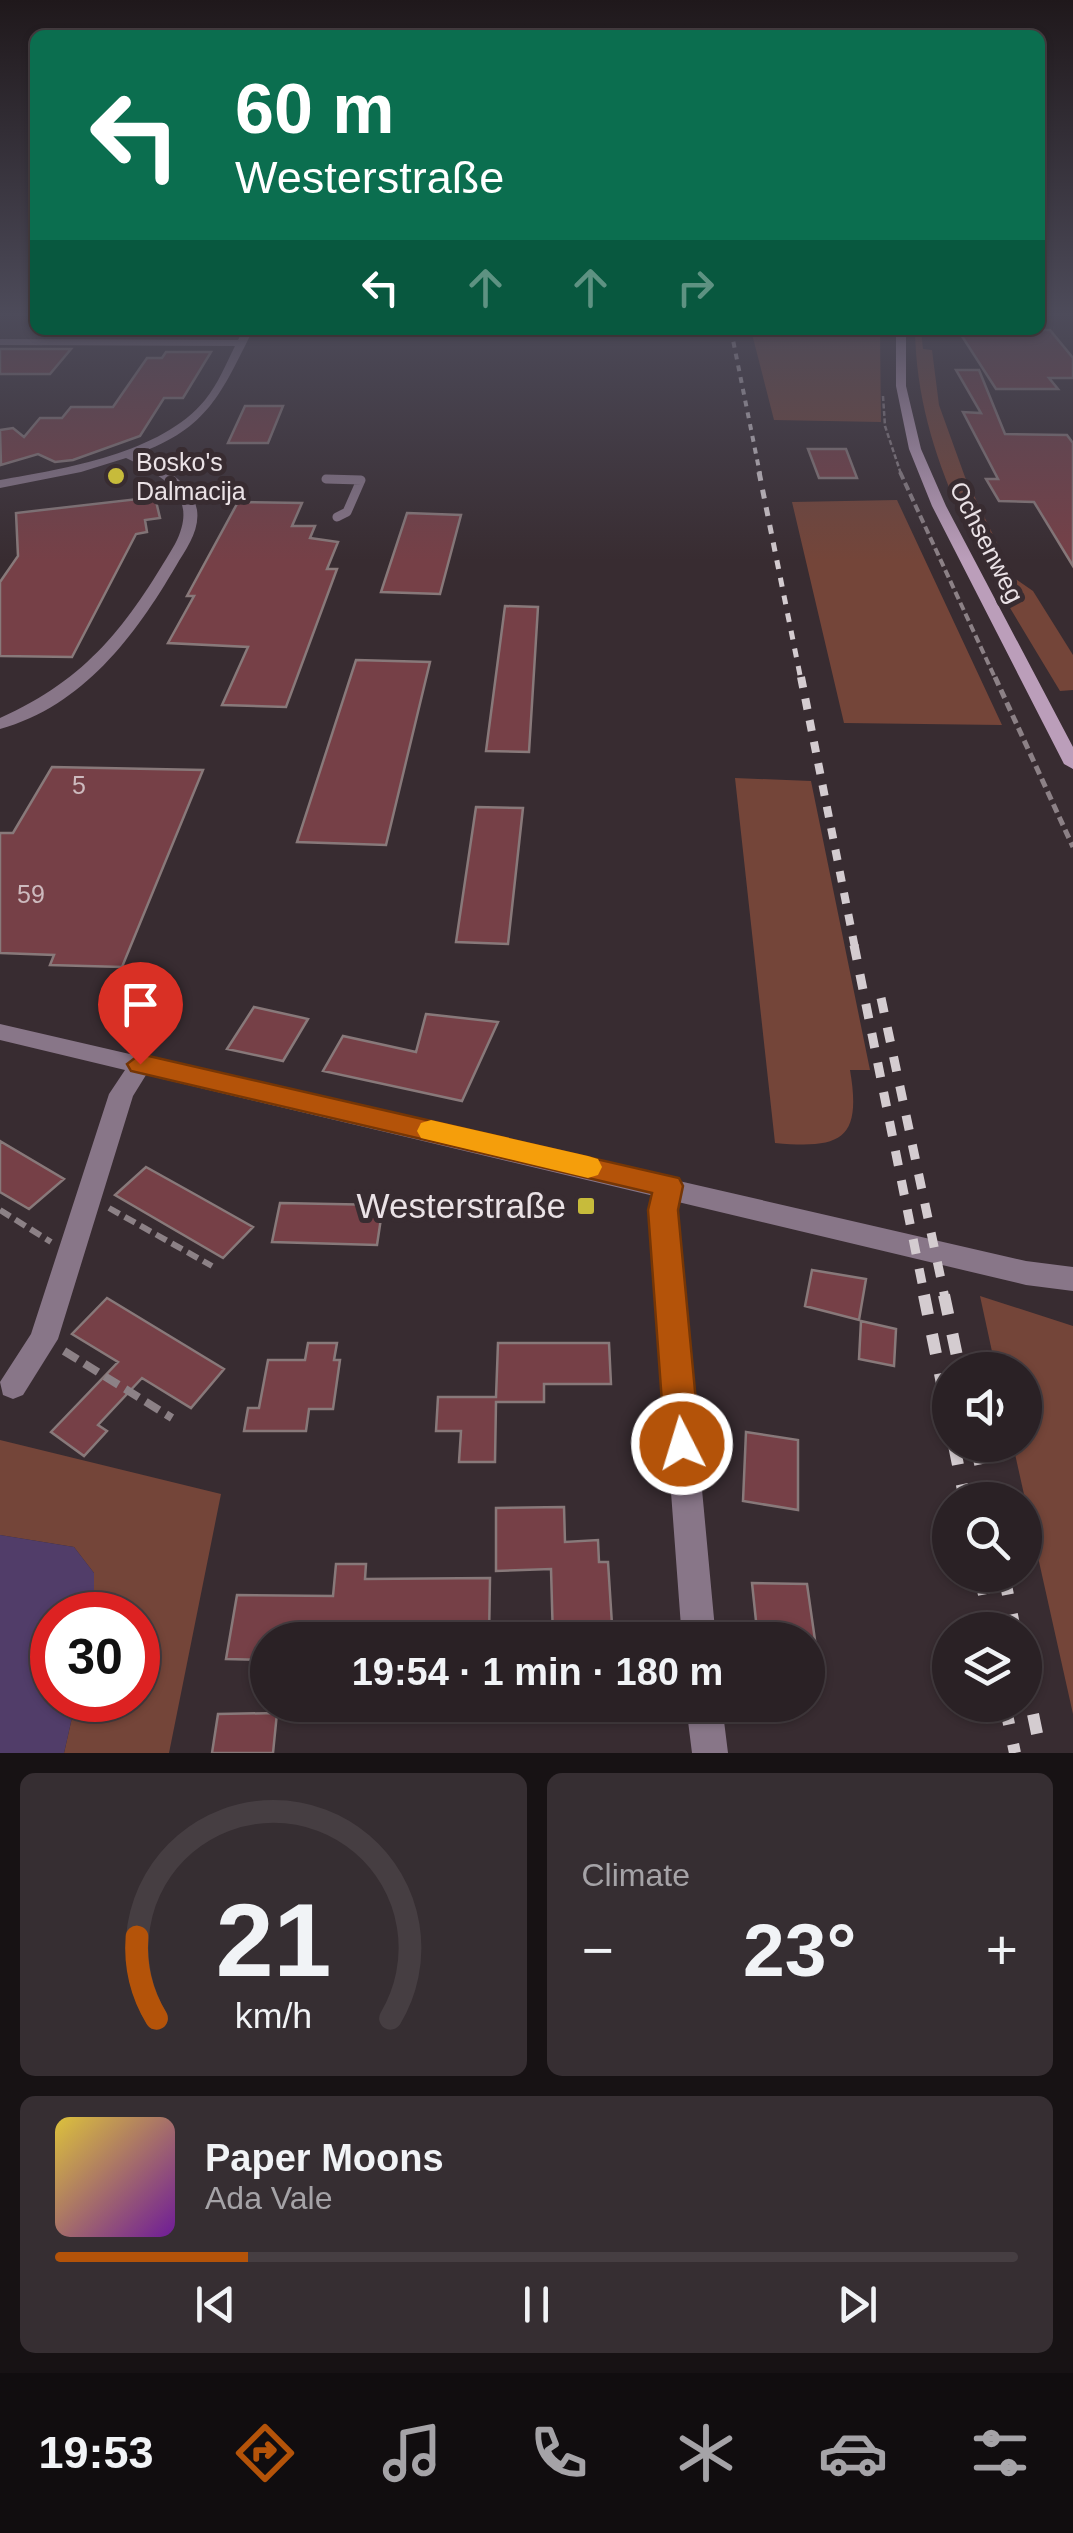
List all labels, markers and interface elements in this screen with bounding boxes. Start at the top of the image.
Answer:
icon: left [70,70,200,200]
text: 60 m [235,70,395,148]
text: Westerstraße [235,152,504,203]
icon: left [353,260,408,315]
icon: ahead [458,260,513,315]
icon: ahead [563,260,618,315]
icon: right [668,260,723,315]
place label: Bosko's Dalmacija [136,448,246,505]
marker: Bosko's Dalmacija [105,465,127,487]
street label: Ochsenweg [945,477,1029,607]
house number: 5 [72,771,86,799]
house number: 59 [17,880,45,908]
pin [98,962,183,1065]
icon: arrive [113,977,168,1032]
place label: Westerstraße [357,1186,566,1225]
marker: Westerstraße [575,1195,597,1217]
map controls [932,1352,1042,1722]
button: sound [932,1352,1042,1462]
position arrow [630,1392,734,1496]
button: search [932,1482,1042,1592]
speed limit sign: 30 [30,1592,160,1722]
button: layers [932,1612,1042,1722]
text: 19:54 · 1 min · 180 m [352,1651,723,1693]
text: Climate [582,1857,690,1893]
text: 21 [215,1882,331,1998]
text: 23° [743,1908,856,1992]
text: − [582,1919,614,1981]
text: + [986,1919,1018,1981]
text: km/h [235,1996,312,2036]
text: Paper Moons [205,2137,444,2179]
text: Ada Vale [205,2180,333,2216]
icon: previous [188,2277,243,2332]
icon: pause [509,2277,564,2332]
icon: next [830,2277,885,2332]
icon: directions [230,2418,300,2488]
icon: music [377,2418,447,2488]
icon: phone [524,2418,594,2488]
icon: climate [671,2418,741,2488]
icon: car [818,2418,888,2488]
icon: filters [965,2418,1035,2488]
text: 19:53 [38,2427,154,2478]

